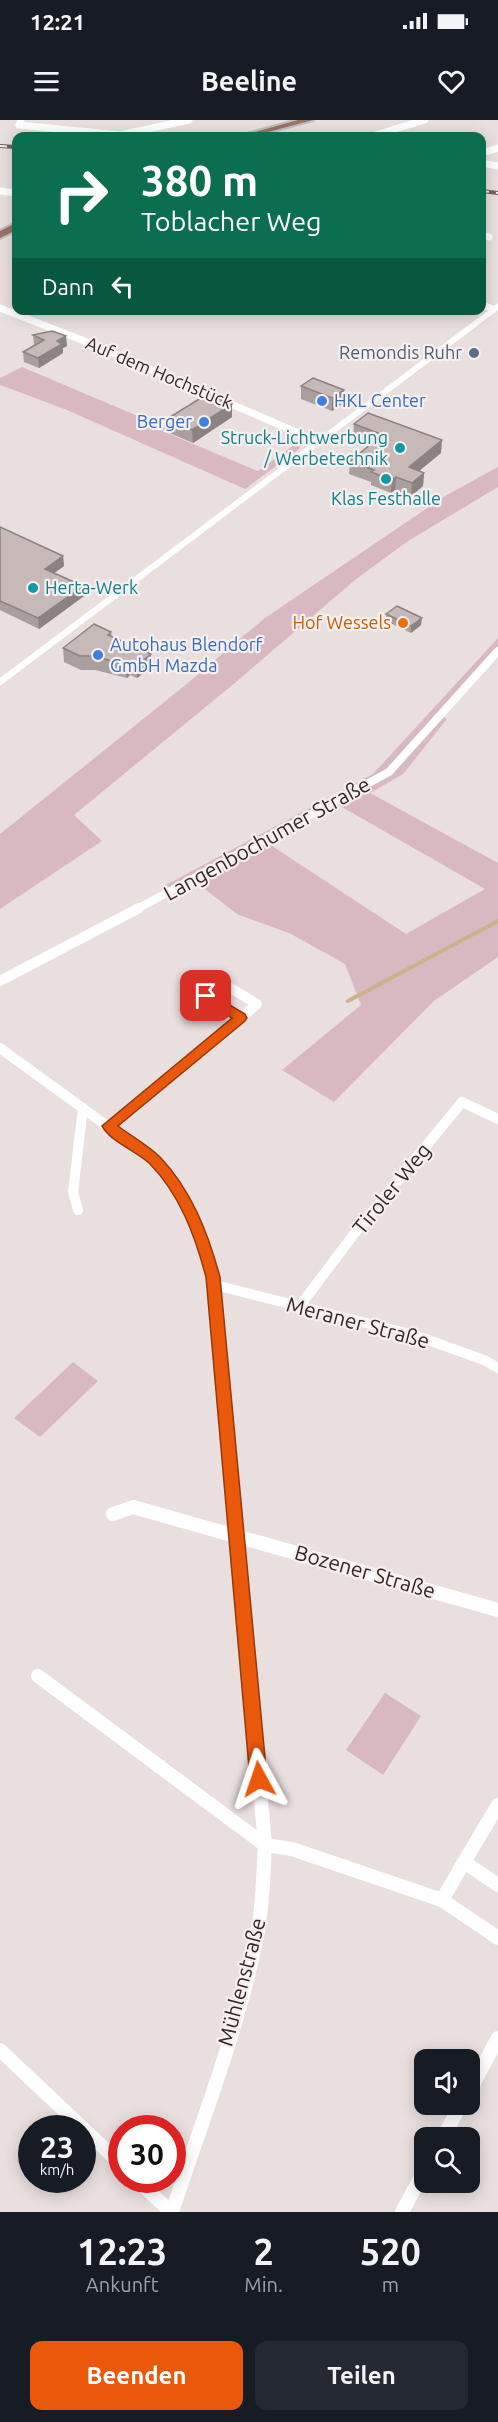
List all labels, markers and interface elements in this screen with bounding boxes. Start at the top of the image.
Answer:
text: 12:21 [30,9,85,34]
icon: menu [30,65,63,98]
icon: heart [435,65,468,98]
text: Beeline [201,66,297,96]
icon: right [42,156,120,234]
text: 380 m [141,157,258,204]
text: Toblacher Weg [141,206,322,236]
icon: left [106,270,139,303]
text: Dann [42,274,94,299]
street label: Auf dem Hochstück [83,332,236,412]
place label: Remondis Ruhr [339,342,462,362]
marker: Remondis Ruhr [467,346,481,360]
place label: HKL Center [334,390,426,410]
marker: HKL Center [315,394,329,408]
place label: Berger [137,411,192,431]
marker: Berger [197,415,211,429]
place label: Struck-Lichtwerbung / Werbetechnik [221,427,388,468]
marker: Struck-Lichtwerbung / Werbetechnik [393,441,407,455]
marker: Klas Festhalle [379,472,393,486]
place label: Klas Festhalle [331,488,441,508]
place label: Herta-Werk [45,577,138,597]
marker: Herta-Werk [26,581,40,595]
place label: Hof Wessels [293,612,391,632]
marker: Hof Wessels [396,616,410,630]
place label: Autohaus Blendorf GmbH Mazda [110,634,263,675]
marker: Autohaus Blendorf GmbH Mazda [91,648,105,662]
street label: Langenbochumer Straße [159,771,374,905]
pin [180,970,231,1021]
icon: arrive [189,979,222,1012]
street label: Tiroler Weg [347,1138,435,1239]
street label: Meraner Straße [284,1291,432,1353]
street label: Bozener Straße [292,1540,438,1603]
position arrow [227,1747,291,1811]
street label: Mühlenstraße [212,1915,270,2048]
map controls [414,2049,480,2193]
button: sound [414,2049,480,2115]
speed limit sign: 30 [108,2115,186,2193]
button: search [414,2127,480,2193]
text: 23 [40,2130,74,2164]
text: km/h [40,2161,74,2178]
text: 12:23 [77,2231,167,2272]
text: 2 [253,2231,274,2272]
text: 520 [360,2231,421,2272]
text: Ankunft [86,2273,159,2296]
text: Min. [244,2273,283,2296]
text: m [382,2273,399,2296]
button: Beenden [30,2341,243,2410]
button: Teilen [255,2341,468,2410]

